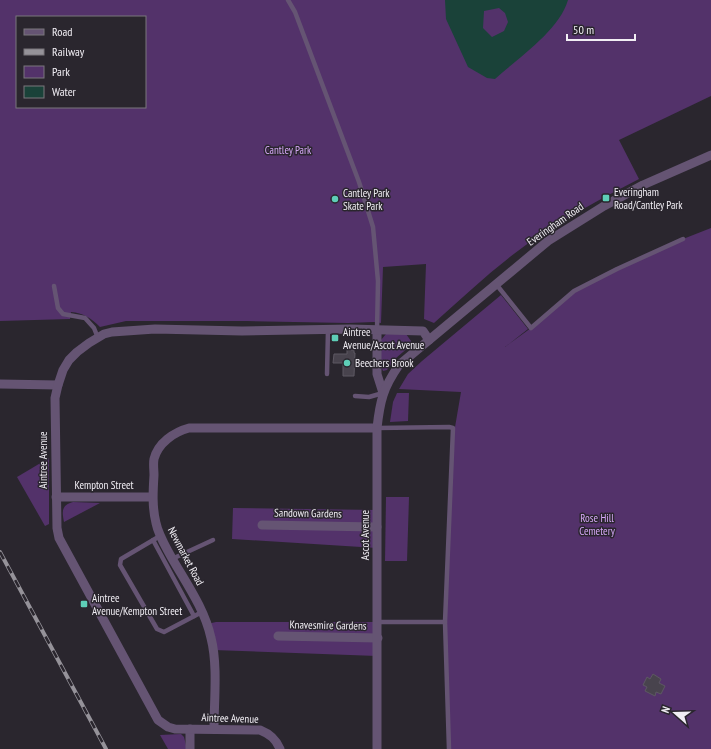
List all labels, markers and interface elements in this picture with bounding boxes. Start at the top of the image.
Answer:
legend [16,16,146,108]
scale bar [567,16,635,42]
text: 50 m [573,22,594,37]
text: Road [52,24,72,39]
text: Railway [52,44,85,59]
text: Park [52,64,70,79]
text: Water [52,84,77,99]
park label: Cantley Park [265,143,312,157]
place label: Everingham Road/Cantley Park [614,185,683,212]
place label: Cantley Park Skate Park [343,186,390,213]
marker: Everingham Road/Cantley Park [601,193,611,203]
marker: Cantley Park Skate Park [330,194,340,204]
street label: Everingham Road [524,199,586,249]
place label: Aintree Avenue/Ascot Avenue [343,325,425,352]
marker: Aintree Avenue/Ascot Avenue [330,333,340,343]
place label: Beechers Brook [355,356,414,370]
marker: Beechers Brook [342,358,352,368]
street label: Aintree Avenue [36,431,50,489]
street label: Kempton Street [74,478,134,492]
street label: Sandown Gardens [274,505,342,521]
street label: Ascot Avenue [358,509,372,560]
park label: Rose Hill Cemetery [579,511,616,538]
street label: Newmarket Road [165,524,207,588]
place label: Aintree Avenue/Kempton Street [92,591,182,618]
marker: Aintree Avenue/Kempton Street [79,599,89,609]
street label: Knavesmire Gardens [289,617,367,633]
north arrow [655,693,695,733]
text: N [658,704,673,715]
street label: Aintree Avenue [201,710,259,726]

